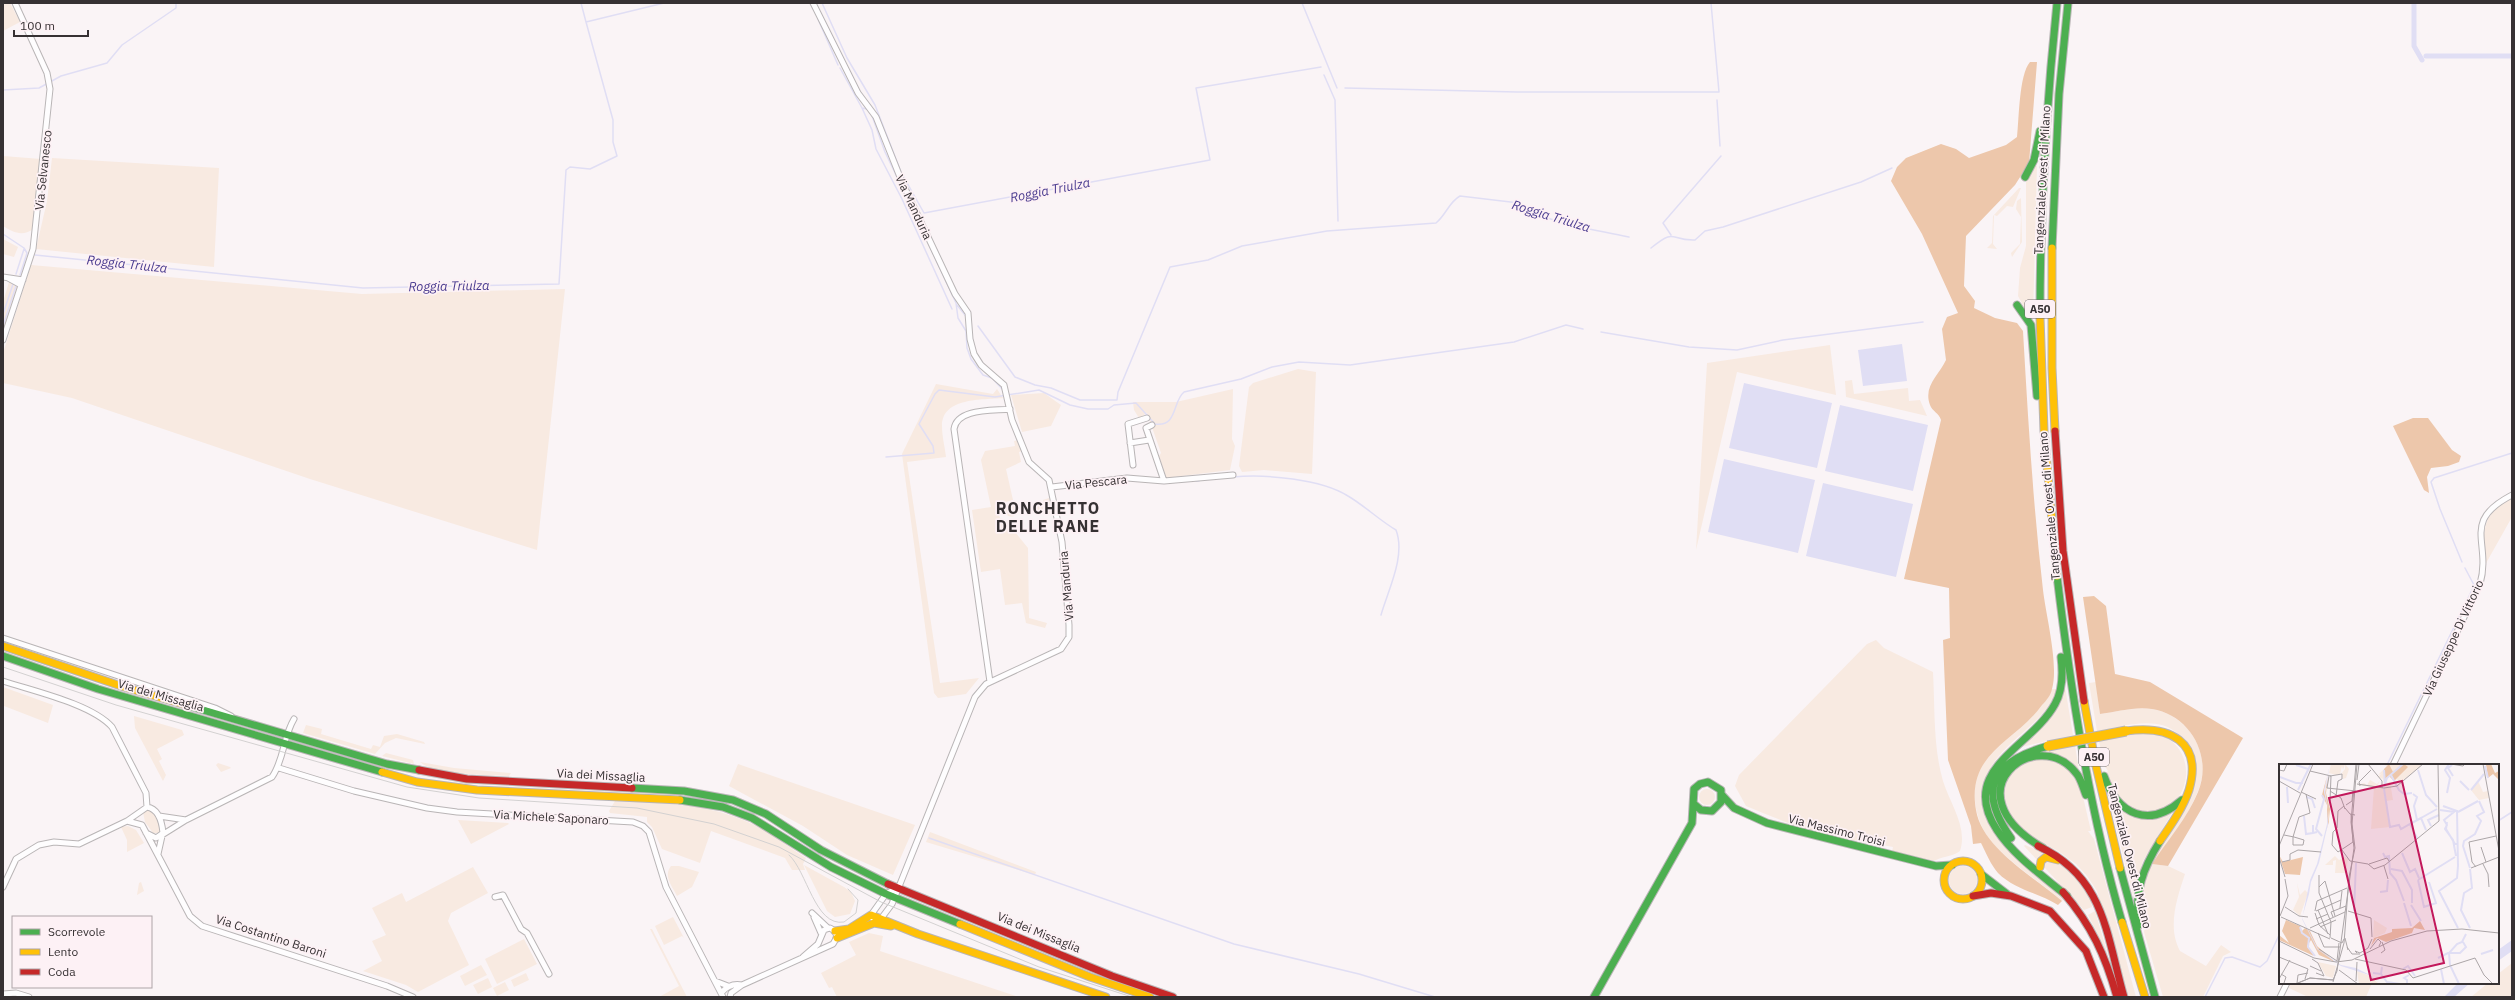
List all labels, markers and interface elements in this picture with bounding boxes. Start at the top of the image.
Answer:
scale bar [14,12,88,38]
text: 100 m [20,18,55,33]
street label: Tangenziale Ovest di Milano [2031,105,2053,255]
street label: Via Selvanesco [31,129,55,211]
street label: Via Manduria [892,172,936,242]
water label: Roggia Triulza [1009,174,1091,206]
water label: Roggia Triulza [1510,196,1592,236]
water label: Roggia Triulza [86,251,168,277]
water label: Roggia Triulza [408,277,490,295]
road number: A50 [2025,300,2055,318]
street label: Tangenziale Ovest di Milano [2035,431,2063,581]
street label: Via Pescara [1064,471,1128,493]
district label: RONCHETTO DELLE RANE [996,498,1100,536]
street label: Via Manduria [1055,550,1077,622]
street label: Via Giuseppe Di Vittorio [2419,577,2487,699]
street label: Via dei Missaglia [116,676,206,715]
road number: A50 [2079,748,2109,766]
inset map [2279,764,2499,984]
street label: Via dei Missaglia [556,765,646,785]
street label: Tangenziale Ovest di Milano [2105,782,2155,930]
street label: Via Michele Saponaro [493,806,609,828]
street label: Via Massimo Troisi [1787,811,1887,849]
street label: Via dei Missaglia [995,908,1083,956]
street label: Via Costantino Baroni [214,911,328,961]
legend [12,916,152,988]
text: Scorrevole [48,924,106,939]
text: Lento [48,944,78,959]
text: Coda [48,964,76,979]

